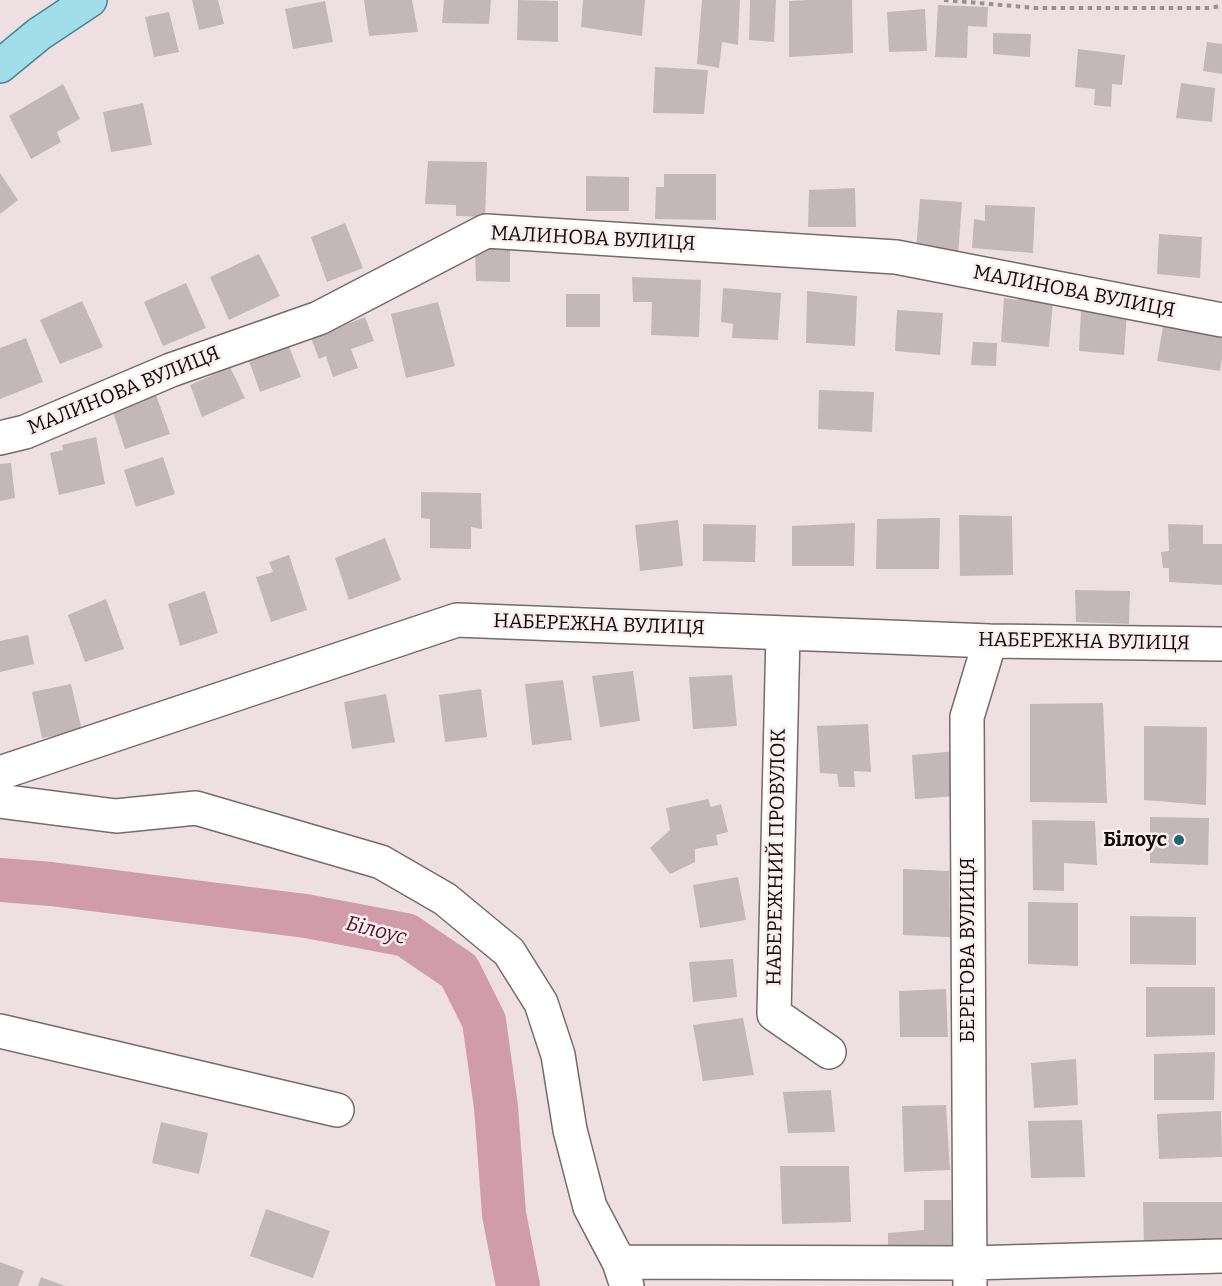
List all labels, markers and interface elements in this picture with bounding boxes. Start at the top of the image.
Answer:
street label: МАЛИНОВА ВУЛИЦЯ [490,222,696,256]
street label: МАЛИНОВА ВУЛИЦЯ [971,261,1177,323]
street label: МАЛИНОВА ВУЛИЦЯ [24,341,224,441]
street label: НАБЕРЕЖНА ВУЛИЦЯ [493,609,705,641]
street label: НАБЕРЕЖНА ВУЛИЦЯ [978,628,1190,656]
street label: НАБЕРЕЖНИЙ ПРОВУЛОК [763,728,791,986]
place label: Білоус [1103,828,1167,852]
marker: Білоус [1172,833,1186,847]
street label: БЕРЕГОВА ВУЛИЦЯ [956,857,980,1043]
water label: Білоус [343,911,409,951]

